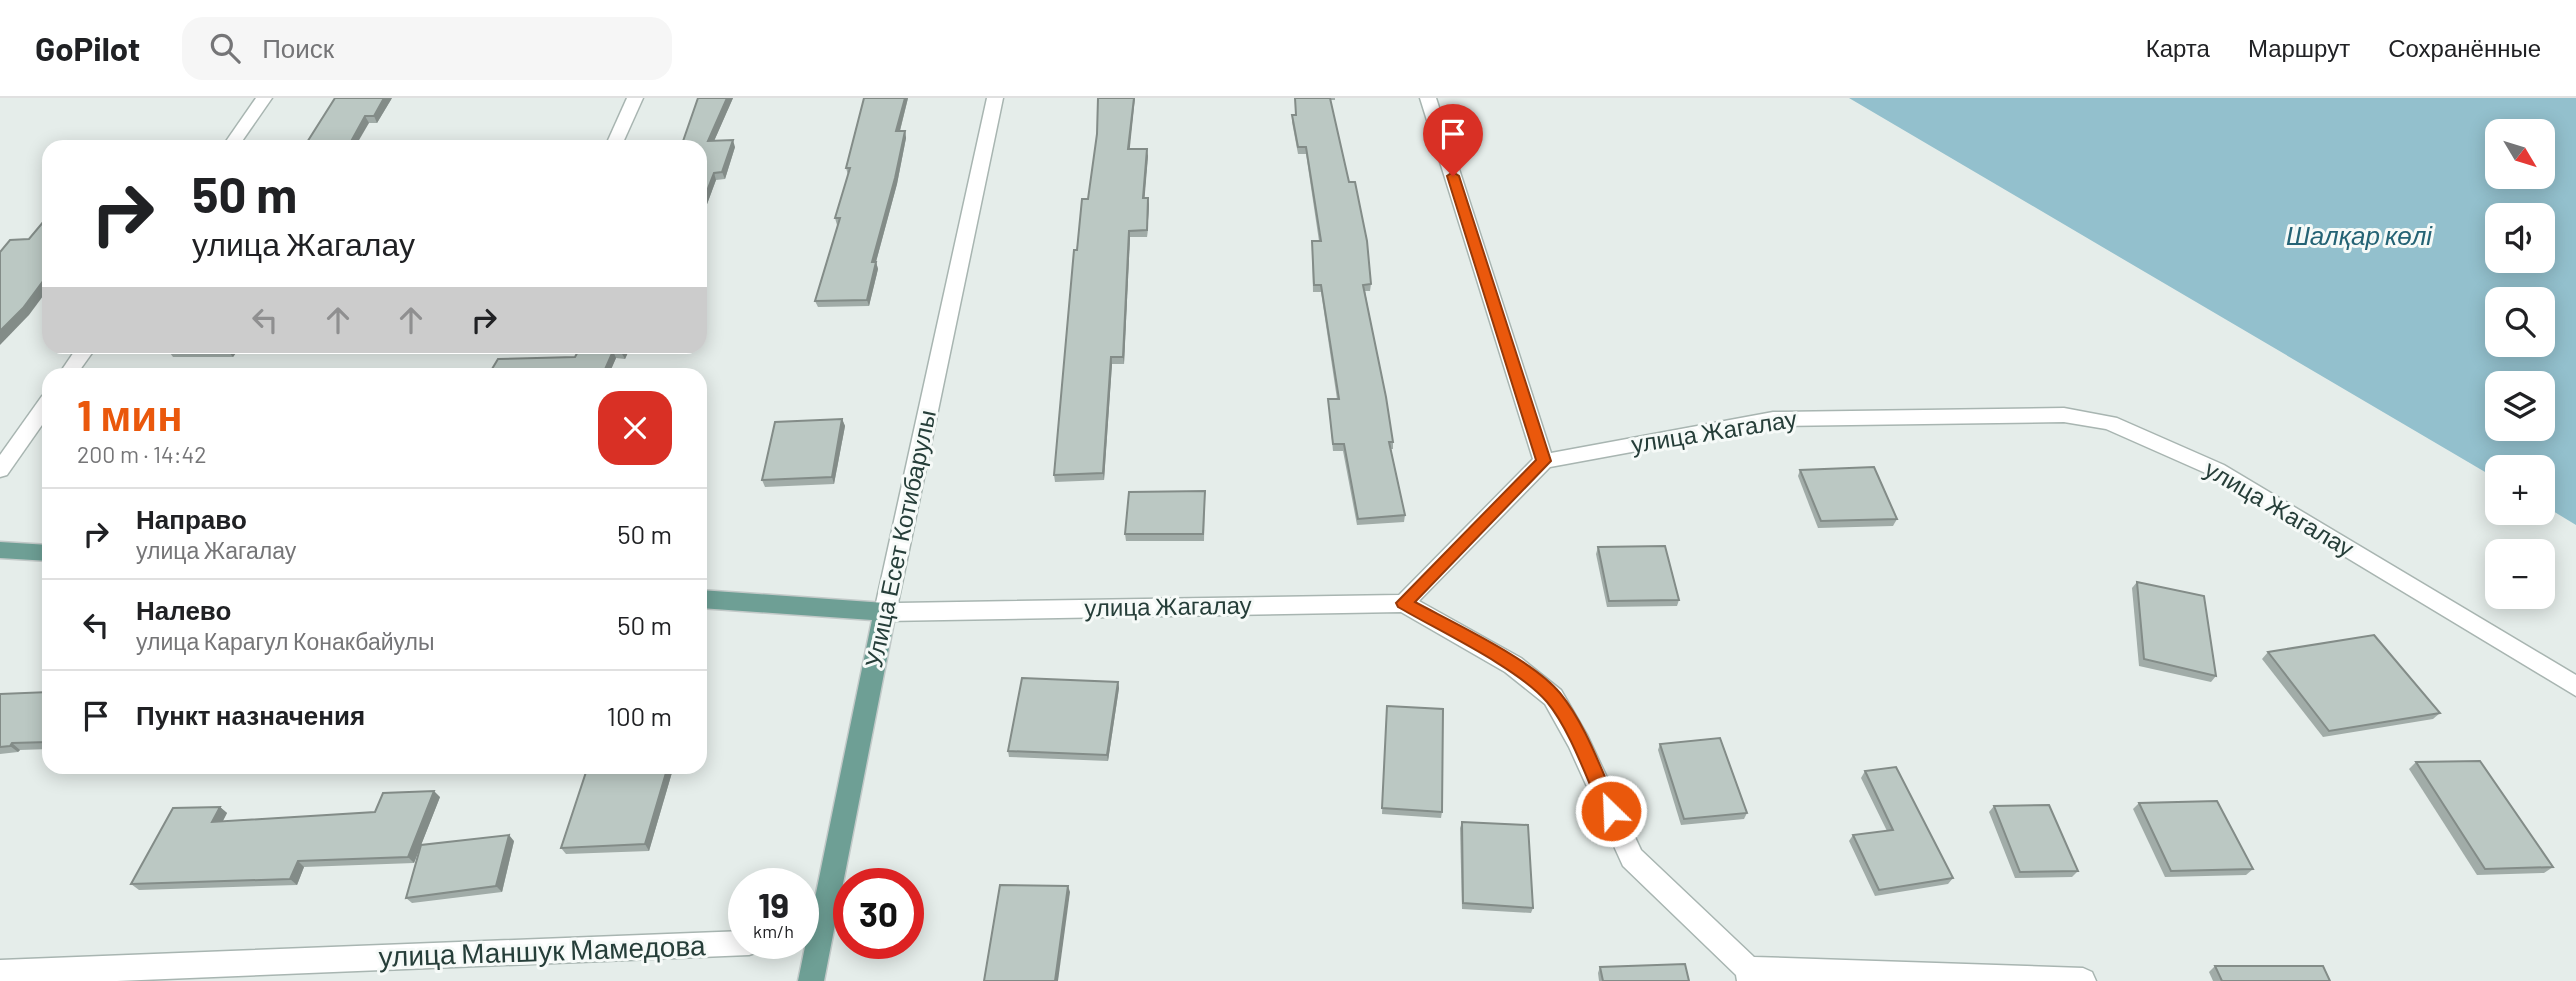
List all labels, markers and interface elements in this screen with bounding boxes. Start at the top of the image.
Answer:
search box [182,17,672,80]
text: GoPilot [35,28,140,68]
icon: search [206,29,244,67]
text: Поиск [262,32,334,63]
text: Карта [2146,33,2210,62]
text: Маршрут [2248,33,2350,62]
text: Сохранённые [2388,33,2541,62]
pin [1423,104,1483,176]
icon: arrive [1434,115,1472,153]
north arrow [2485,119,2555,189]
map controls [2485,119,2555,609]
text: 50 m [192,164,297,223]
icon: right [77,168,168,259]
button: sound [2485,203,2555,273]
water label: Шалқар көлі [2286,219,2433,250]
text: улица Жагалау [192,224,415,262]
button: search [2485,287,2555,357]
icon: left [246,301,284,339]
icon: ahead [319,301,357,339]
icon: ahead [392,301,430,339]
icon: right [465,301,503,339]
button: layers [2485,371,2555,441]
text: 1 мин [77,389,183,439]
button: close [598,391,672,465]
street label: улица Жагалау [1629,403,1799,458]
street label: Улица Есет Котибарулы [858,407,941,670]
text: 200 m · 14:42 [77,440,207,468]
street label: улица Жагалау [2200,453,2359,562]
button: + [2485,455,2555,525]
text: Направо [136,503,247,534]
icon: right [77,515,115,553]
text: 50 m [617,518,672,549]
text: улица Жагалау [136,536,296,564]
button: − [2485,539,2555,609]
street label: улица Жагалау [1084,590,1252,621]
text: Налево [136,594,231,625]
icon: left [77,606,115,644]
text: 50 m [617,609,672,640]
text: улица Карагул Конакбайулы [136,627,435,655]
icon: arrive [77,697,115,735]
text: Пункт назначения [136,699,365,730]
text: 100 m [607,700,672,731]
position arrow [1574,774,1648,848]
speed limit sign: 30 [833,868,924,959]
text: 19 [758,883,789,925]
text: km/h [753,920,794,942]
street label: улица Маншук Мамедова [378,927,706,973]

